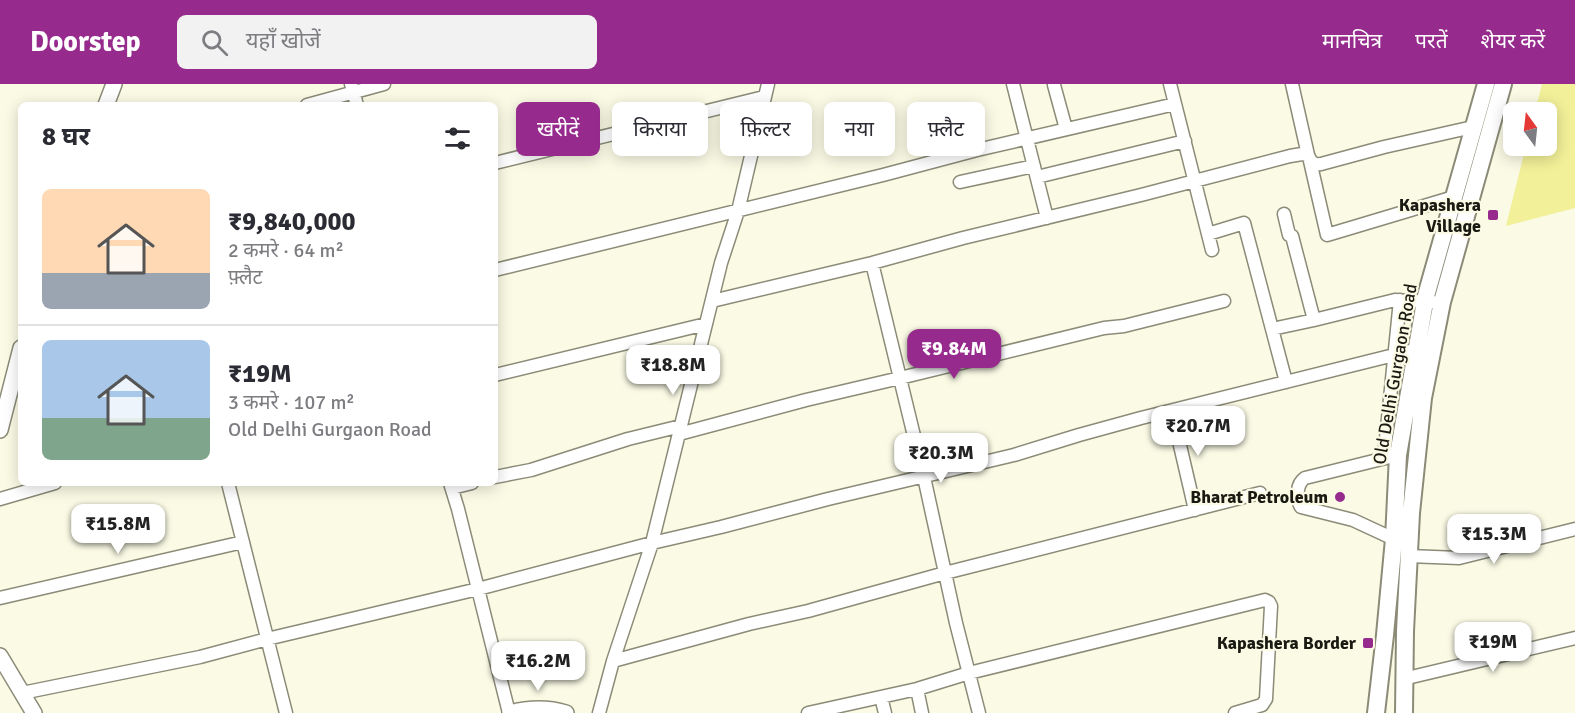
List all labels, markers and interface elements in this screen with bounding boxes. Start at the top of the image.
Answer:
search box [177,15,597,69]
text: Doorstep [30,25,141,59]
icon: search [198,26,231,59]
text: यहाँ खोजें [246,27,321,54]
text: मानचित्र [1322,28,1382,54]
text: परतें [1415,28,1448,54]
text: शेयर करें [1481,28,1545,54]
chip: खरीदें [516,102,600,156]
chip: किराया [612,102,708,156]
chip: फ़िल्टर [720,102,812,156]
chip: नया [824,102,895,156]
chip: फ़्लैट [907,102,985,156]
north arrow [1503,102,1557,156]
map controls [1503,102,1557,156]
text: 8 घर [42,121,90,153]
icon: filters [441,122,474,155]
place label: Kapashera Village [1399,194,1481,237]
text: ₹9,840,000 [228,206,356,238]
marker: Kapashera Village [1486,208,1500,222]
icon: home [90,213,162,285]
text: 2 कमरे · 64 m² [228,238,344,263]
text: फ़्लैट [228,265,263,290]
street label: Old Delhi Gurgaon Road [1368,282,1422,466]
pin: ₹9.84M [905,329,1003,380]
text: ₹9.84M [921,336,987,361]
pin: ₹18.8M [624,345,722,396]
text: ₹18.8M [640,352,706,377]
text: ₹19M [228,358,292,390]
icon: home [90,364,162,436]
text: 3 कमरे · 107 m² [228,390,355,415]
pin: ₹20.7M [1149,406,1247,457]
text: ₹20.7M [1165,413,1231,438]
text: Old Delhi Gurgaon Road [228,417,432,442]
pin: ₹20.3M [892,433,990,484]
text: ₹20.3M [908,440,974,465]
place label: Bharat Petroleum [1190,486,1328,508]
marker: Bharat Petroleum [1333,490,1347,504]
pin: ₹15.8M [69,504,167,555]
text: ₹15.8M [85,511,151,536]
pin: ₹15.3M [1445,514,1543,565]
text: ₹15.3M [1461,521,1527,546]
pin: ₹19M [1457,622,1529,673]
text: ₹19M [1468,629,1518,654]
place label: Kapashera Border [1217,632,1357,654]
marker: Kapashera Border [1361,636,1375,650]
pin: ₹16.2M [489,641,587,692]
text: ₹16.2M [505,648,571,673]

